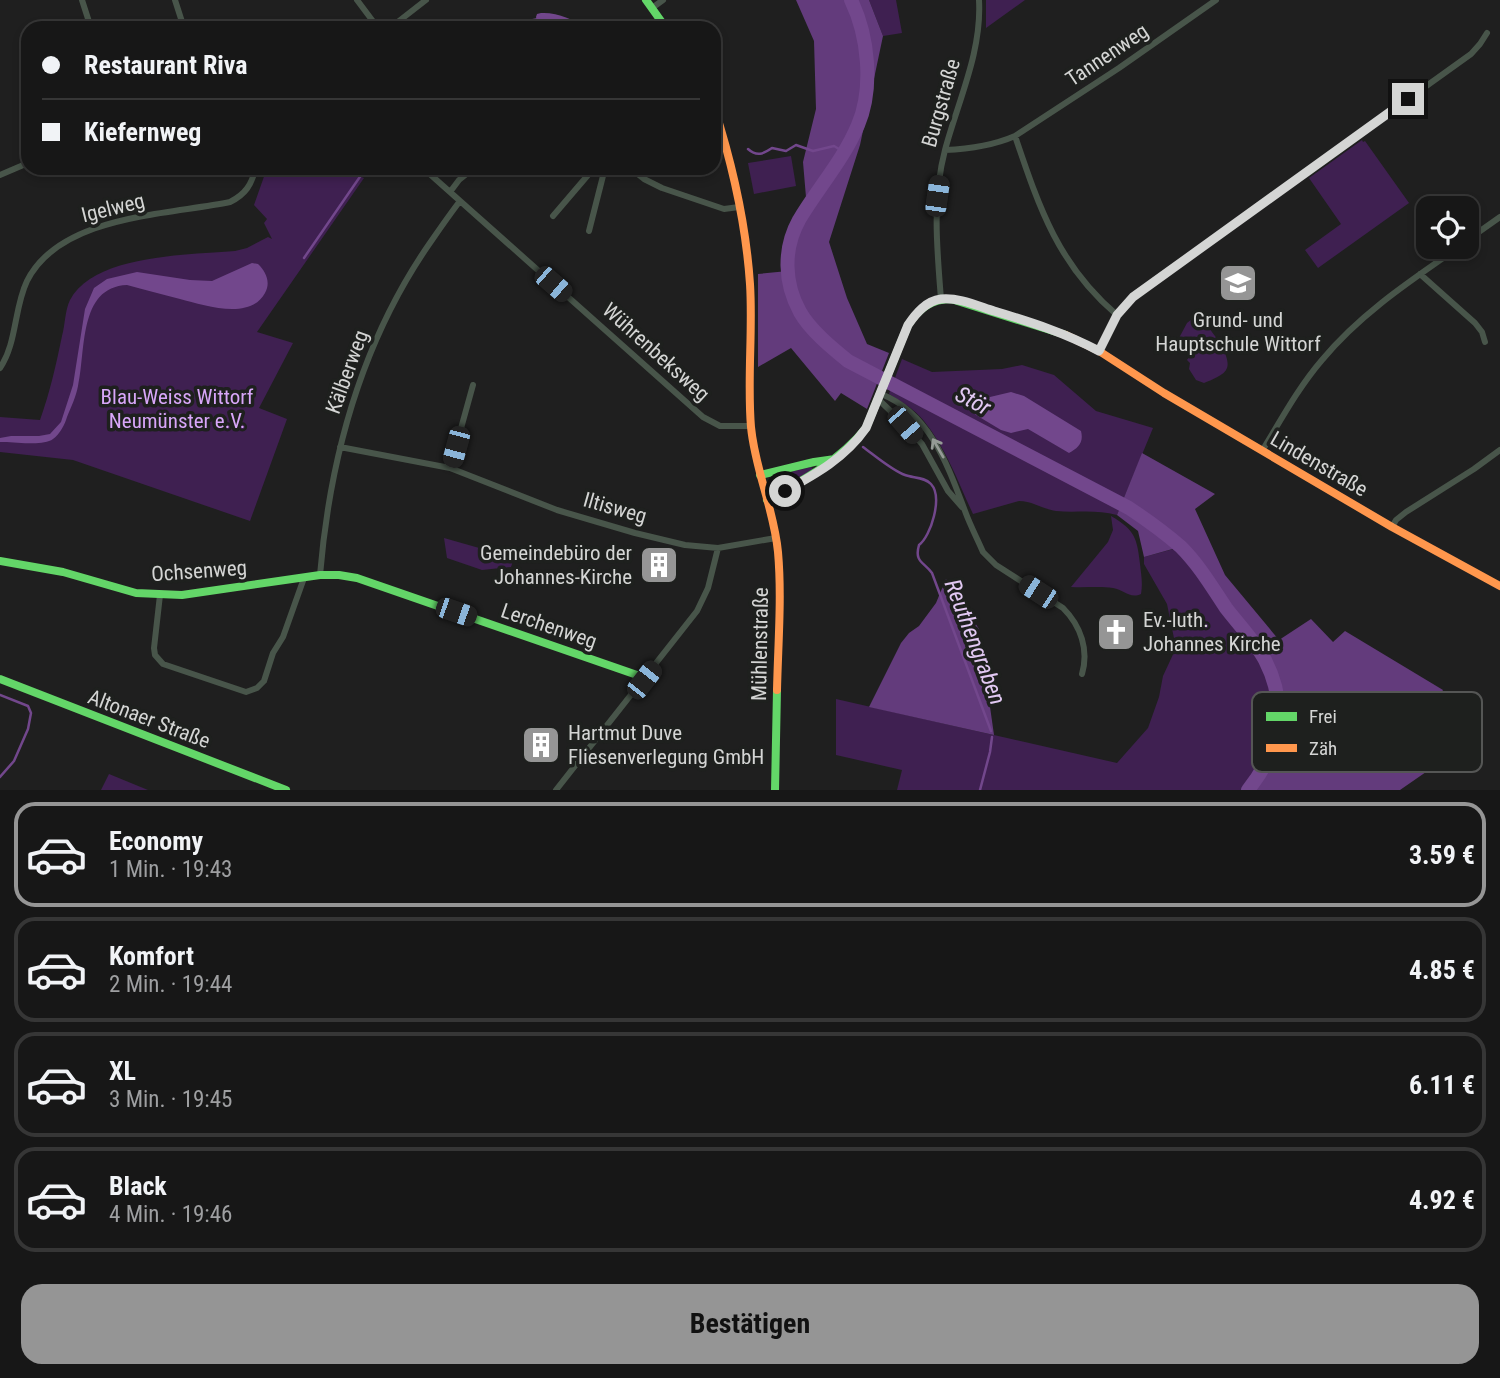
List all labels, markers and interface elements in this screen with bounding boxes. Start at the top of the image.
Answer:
street label: Tannenweg [1061,19,1153,91]
text: Restaurant Riva [84,50,248,80]
street label: Burgstraße [917,56,965,150]
route end [1392,83,1424,115]
text: Kiefernweg [84,117,201,147]
car [924,174,951,218]
street label: Igelweg [79,189,147,227]
map controls [1416,196,1479,259]
button: locate [1416,196,1479,259]
car [531,262,576,306]
school or university icon: Grund- und Hauptschule Wittorf [1217,262,1259,304]
street label: Wührenbeksweg [598,298,714,406]
place label: Grund- und Hauptschule Wittorf [1155,308,1321,356]
street label: Kälberweg [321,327,373,417]
water label: Stör [951,381,996,422]
park label: Blau-Weiss Wittorf Neumünster e.V. [101,385,254,433]
car [884,402,927,448]
car [441,424,472,470]
street label: Lindenstraße [1266,427,1372,501]
one-way arrow [931,439,945,459]
route start [769,475,801,507]
street label: Iltisweg [581,488,649,528]
place label: Gemeindebüro der Johannes-Kirche [480,541,632,589]
building icon: Gemeindebüro der Johannes-Kirche [638,544,680,586]
street label: Ochsenweg [150,556,248,586]
car [1015,572,1062,612]
water label: Reuthengraben [939,576,1011,708]
street label: Mühlenstraße [747,587,773,701]
car [433,595,480,629]
street label: Lerchenweg [498,598,600,654]
place label: Ev.-luth. Johannes Kirche [1143,608,1281,656]
church icon: Ev.-luth. Johannes Kirche [1095,611,1137,653]
car [623,657,666,703]
street label: Altonaer Straße [85,685,214,753]
legend [1252,692,1482,772]
text: Frei [1309,705,1337,728]
place label: Hartmut Duve Fliesenverlegung GmbH [568,721,764,769]
building icon: Hartmut Duve Fliesenverlegung GmbH [520,724,562,766]
text: Zäh [1309,737,1337,760]
icon: car [25,823,88,886]
text: Economy [109,826,203,856]
text: 3.59 € [1409,840,1475,870]
text: 1 Min. · 19:43 [109,856,232,883]
icon: car [25,938,88,1001]
text: Komfort [109,941,194,971]
text: 4.85 € [1409,955,1475,985]
text: 2 Min. · 19:44 [109,971,232,998]
icon: car [25,1053,88,1116]
text: XL [109,1056,136,1086]
text: 6.11 € [1409,1070,1475,1100]
text: 3 Min. · 19:45 [109,1086,232,1113]
icon: car [25,1168,88,1231]
text: Black [109,1171,167,1201]
text: 4.92 € [1409,1185,1475,1215]
text: 4 Min. · 19:46 [109,1201,232,1228]
button: Bestätigen [21,1284,1479,1364]

